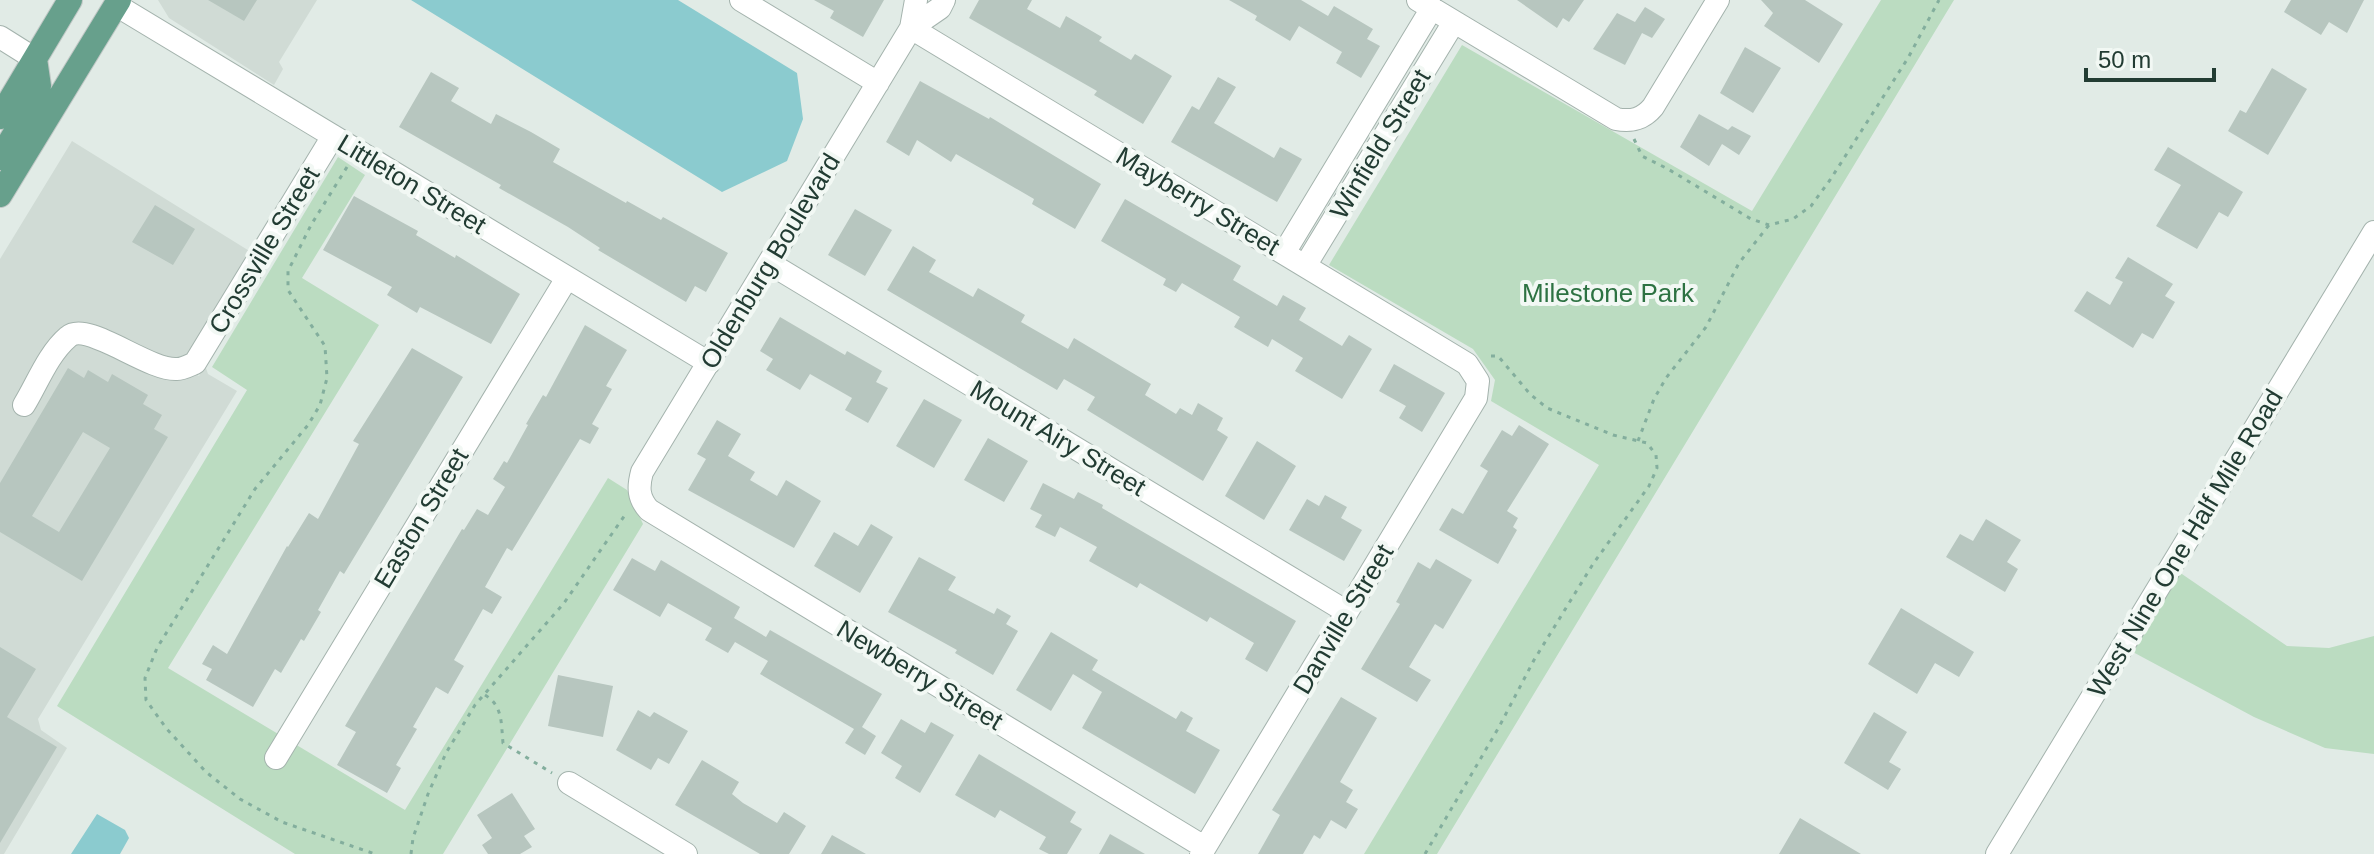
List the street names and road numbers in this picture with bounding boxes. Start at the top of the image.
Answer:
street label: Winfield Street [1324,63,1437,224]
street label: Littleton Street [332,128,492,240]
street label: Mayberry Street [1111,141,1286,262]
street label: Oldenburg Boulevard [694,148,846,374]
street label: Crossville Street [202,160,326,339]
street label: Mount Airy Street [965,374,1152,503]
street label: West Nine One Half Mile Road [2081,384,2289,702]
street label: Easton Street [368,442,475,593]
street label: Danville Street [1287,538,1400,699]
street label: Newberry Street [832,614,1009,737]

